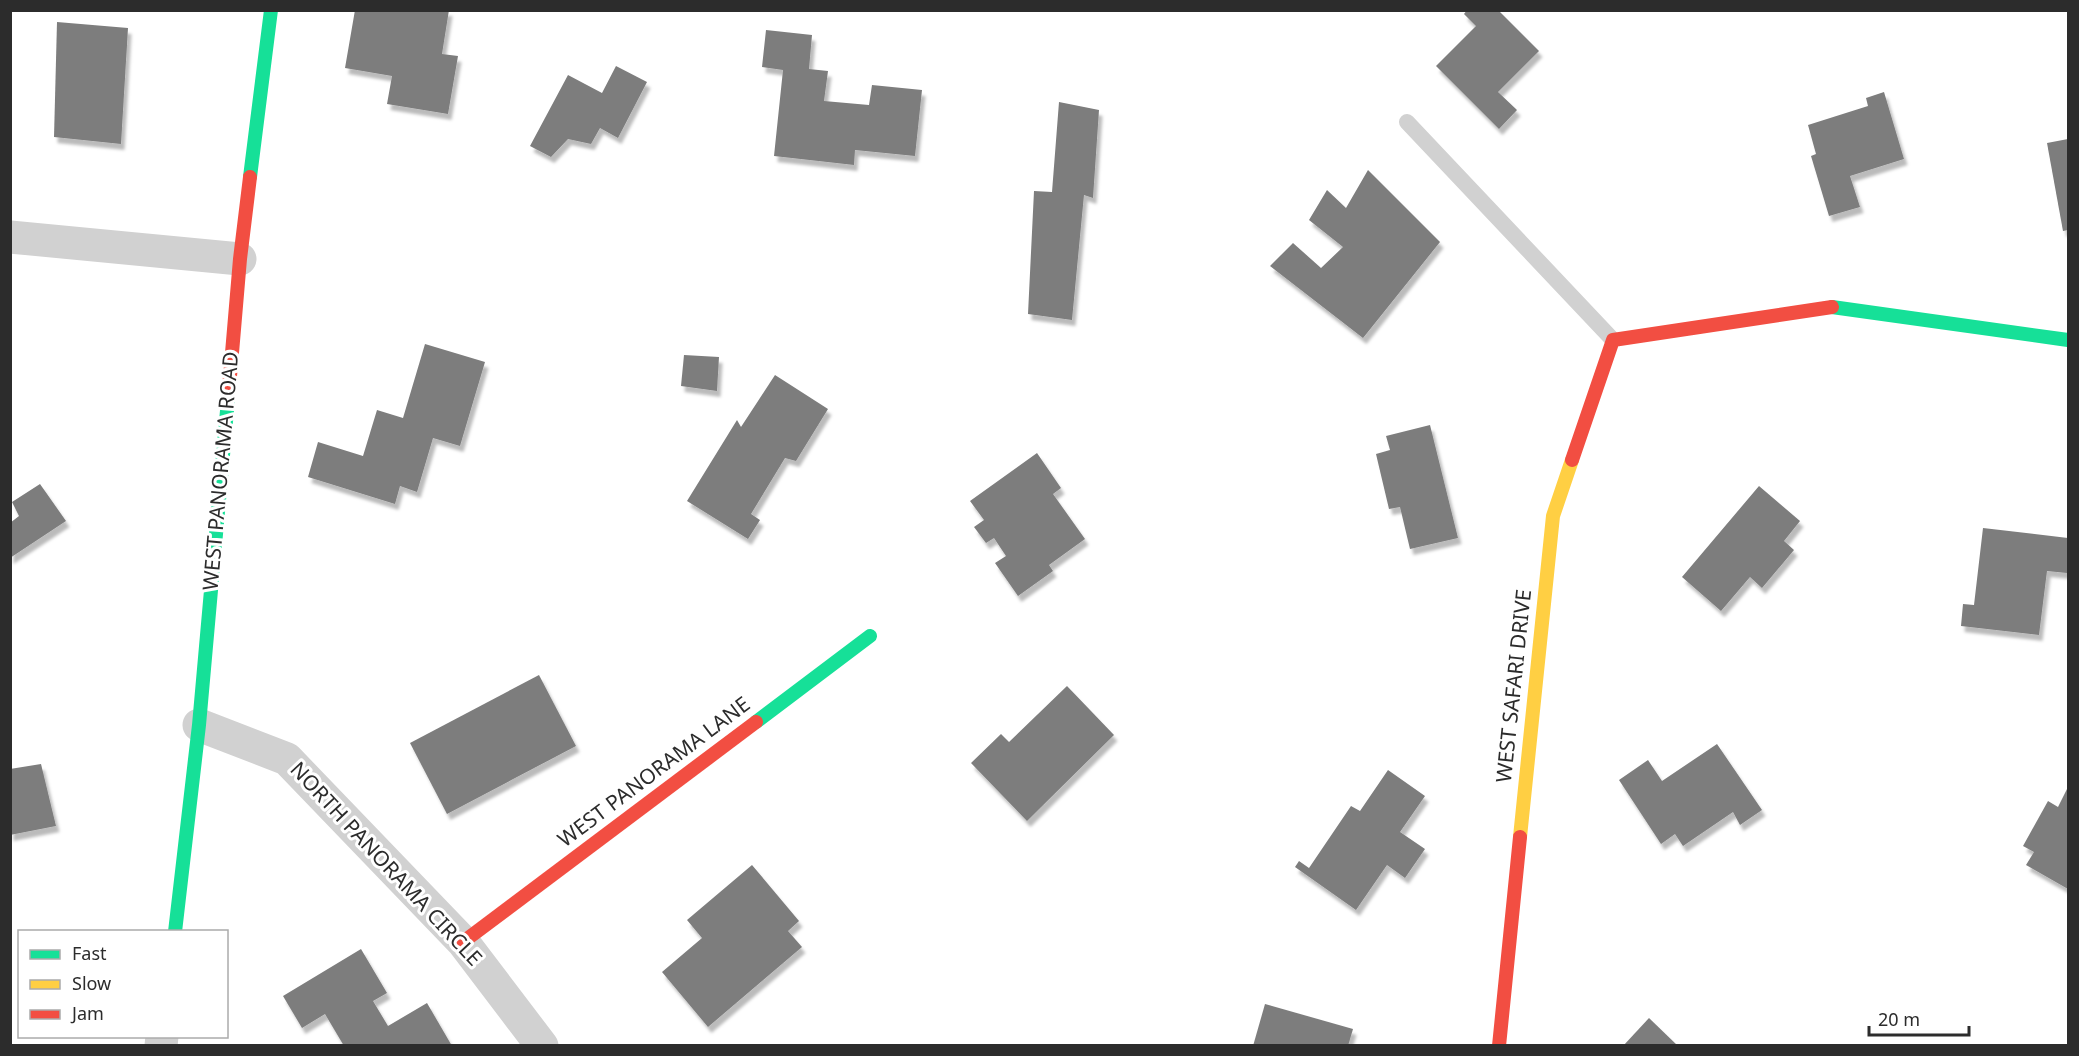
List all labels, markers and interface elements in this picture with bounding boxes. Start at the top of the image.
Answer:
street label: WEST PANORAMA ROAD [196,350,244,591]
street label: WEST SAFARI DRIVE [1489,588,1537,784]
street label: WEST PANORAMA LANE [552,690,755,853]
street label: NORTH PANORAMA CIRCLE [285,755,489,971]
legend [18,930,228,1038]
text: Fast [72,941,107,965]
text: Slow [72,971,111,995]
scale bar [1869,999,1970,1037]
text: Jam [70,1001,104,1025]
text: 20 m [1878,1007,1920,1031]

